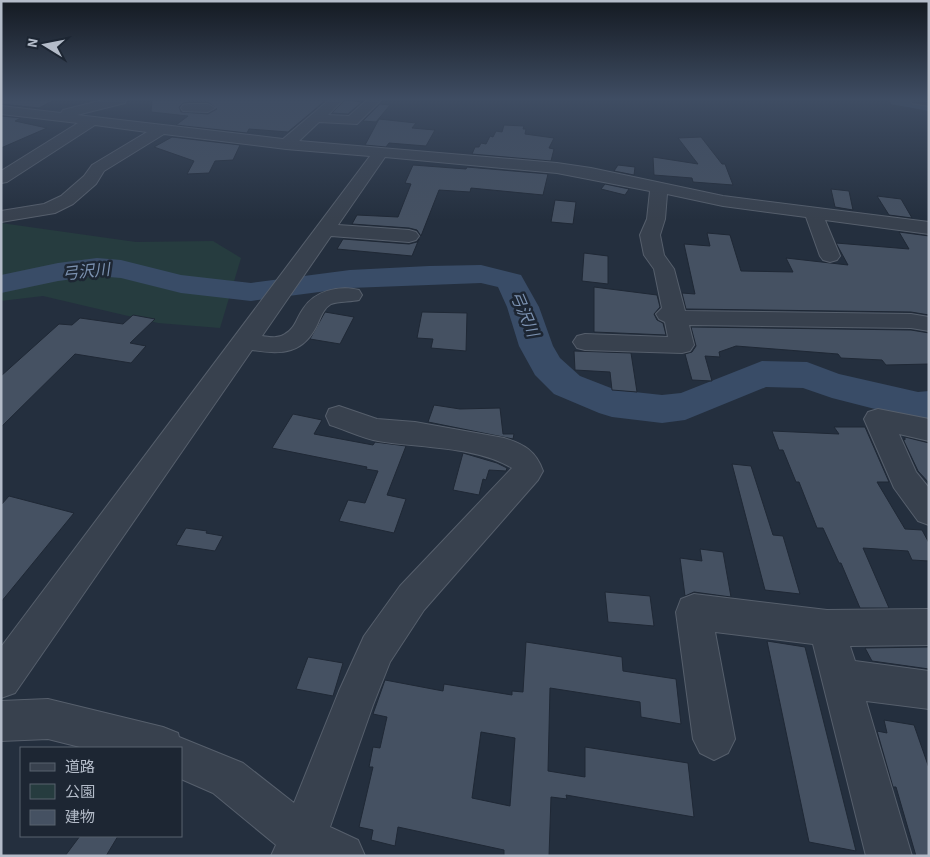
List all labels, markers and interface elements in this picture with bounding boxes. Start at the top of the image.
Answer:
north arrow [20,20,70,70]
text: N [23,37,44,49]
water label: 弓沢川 [61,258,113,285]
water label: 弓沢川 [504,288,544,342]
legend [20,747,182,837]
text: 道路 [65,757,95,778]
text: 公園 [65,782,95,803]
text: 建物 [65,807,95,828]

